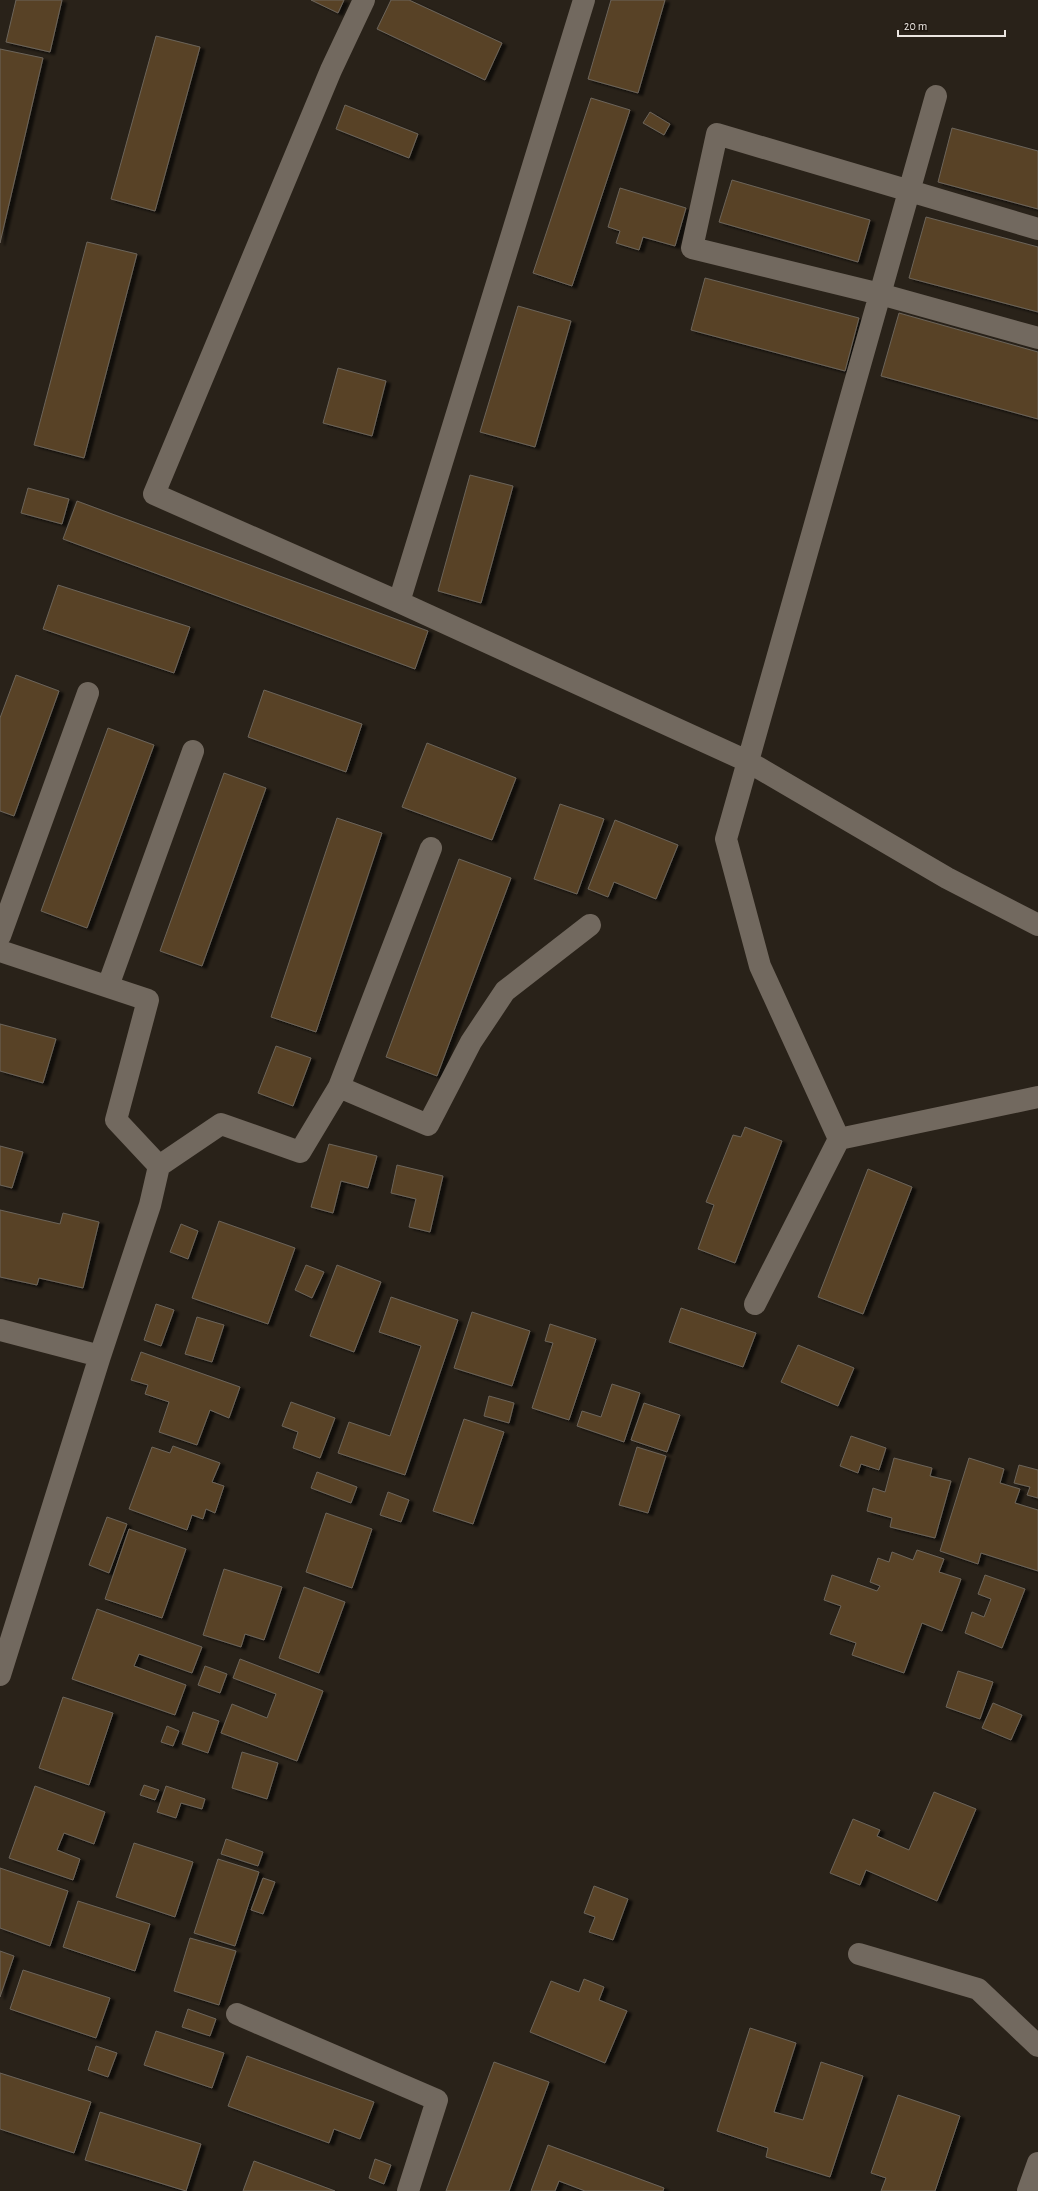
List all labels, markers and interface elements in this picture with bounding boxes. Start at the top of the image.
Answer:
scale bar [898,12,1005,38]
text: 20 m [904,20,927,32]

